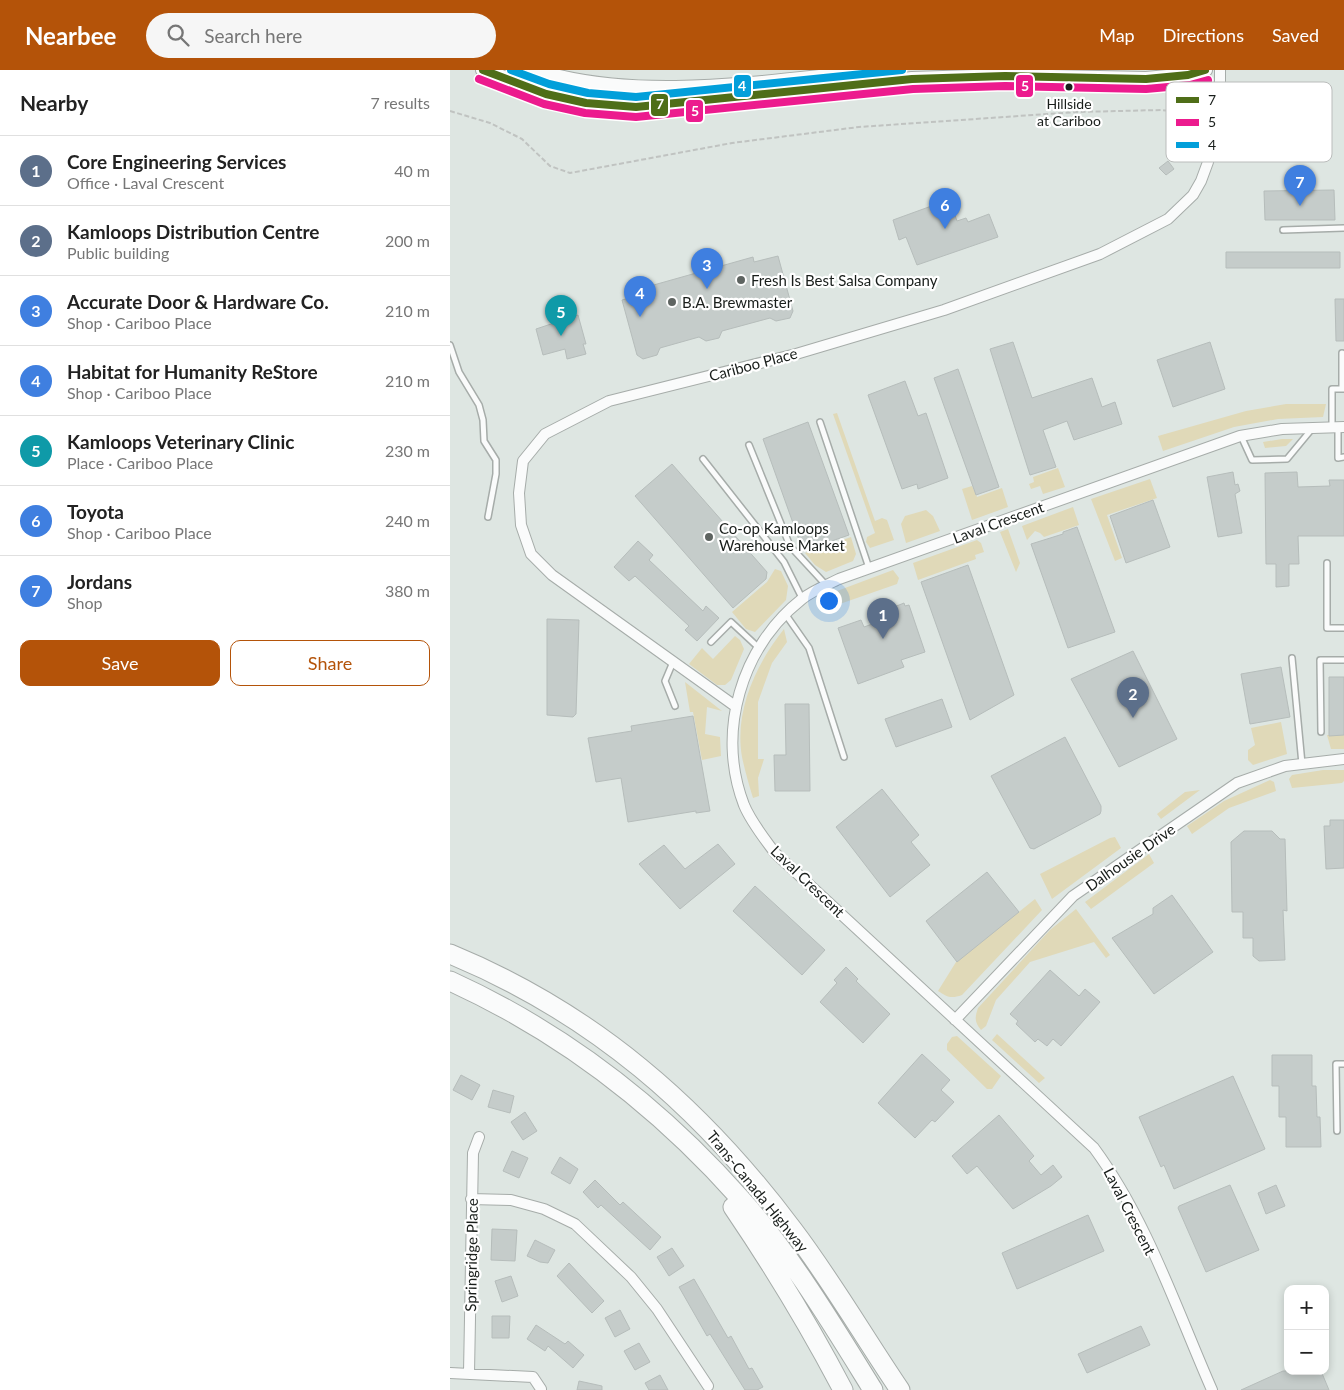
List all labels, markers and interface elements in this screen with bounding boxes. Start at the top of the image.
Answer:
search box [146,13,496,58]
text: Nearbee [25,21,116,50]
icon: search [164,21,192,49]
text: Search here [204,24,302,47]
text: Map [1099,24,1135,46]
text: Directions [1163,24,1244,46]
text: Saved [1272,24,1319,46]
line badge: 4 [733,74,752,98]
line badge: 5 [1015,74,1034,98]
text: 4 [738,77,746,94]
text: 5 [1021,77,1029,94]
marker: Hillside at Cariboo [1064,82,1074,92]
legend [1166,82,1332,162]
text: Nearby [20,90,88,115]
text: 7 [1208,91,1216,108]
text: 7 results [370,93,430,112]
line badge: 7 [650,93,669,117]
text: 7 [656,95,664,112]
place label: Hillside at Cariboo [1037,95,1101,129]
line badge: 5 [685,99,704,123]
text: 5 [691,102,699,119]
text: 5 [1208,113,1216,130]
text: 4 [1208,136,1216,153]
text: Core Engineering Services [67,150,286,173]
text: 1 [31,161,41,180]
text: 40 m [394,161,430,180]
pin: 7 [1284,165,1316,206]
text: Office · Laval Crescent [67,173,224,192]
pin: 6 [929,188,961,229]
text: Kamloops Distribution Centre [67,220,319,243]
text: 2 [31,231,41,250]
text: 200 m [385,231,430,250]
text: Public building [67,243,169,262]
pin: 3 [691,248,723,289]
place label: Fresh Is Best Salsa Company [751,271,938,289]
marker: Fresh Is Best Salsa Company [735,274,747,286]
pin: 4 [624,276,656,317]
text: Accurate Door & Hardware Co. [67,290,329,313]
place label: B.A. Brewmaster [682,293,793,311]
pin: 5 [545,295,577,336]
marker: B.A. Brewmaster [666,296,678,308]
text: 3 [31,301,41,320]
text: 210 m [385,301,430,320]
text: Shop · Cariboo Place [67,313,212,332]
street label: Cariboo Place [707,344,799,384]
text: Habitat for Humanity ReStore [67,360,318,383]
text: 4 [31,371,41,390]
text: 210 m [385,371,430,390]
text: Shop · Cariboo Place [67,383,212,402]
text: Kamloops Veterinary Clinic [67,430,294,453]
text: 5 [31,441,41,460]
text: 230 m [385,441,430,460]
text: Place · Cariboo Place [67,453,213,472]
street label: Laval Crescent [950,497,1047,547]
text: Toyota [67,500,124,523]
text: 6 [31,511,41,530]
text: 240 m [385,511,430,530]
place label: Co-op Kamloops Warehouse Market [719,519,845,554]
text: Shop · Cariboo Place [67,523,212,542]
marker: Co-op Kamloops Warehouse Market [703,531,715,543]
text: Jordans [67,570,132,593]
text: 7 [31,581,41,600]
text: 380 m [385,581,430,600]
your location [816,588,842,614]
text: Shop [67,593,103,612]
pin: 1 [867,598,899,639]
button: Save [20,640,220,686]
button: Share [230,640,430,686]
pin: 2 [1117,677,1149,718]
street label: Dalhousie Drive [1082,819,1178,895]
street label: Laval Crescent [767,841,849,921]
street label: Trans-Canada Highway [703,1127,813,1256]
street label: Laval Crescent [1100,1164,1160,1258]
street label: Springridge Place [461,1198,481,1312]
map controls [1284,1285,1329,1375]
button: + [1284,1285,1329,1330]
button: − [1284,1330,1329,1375]

